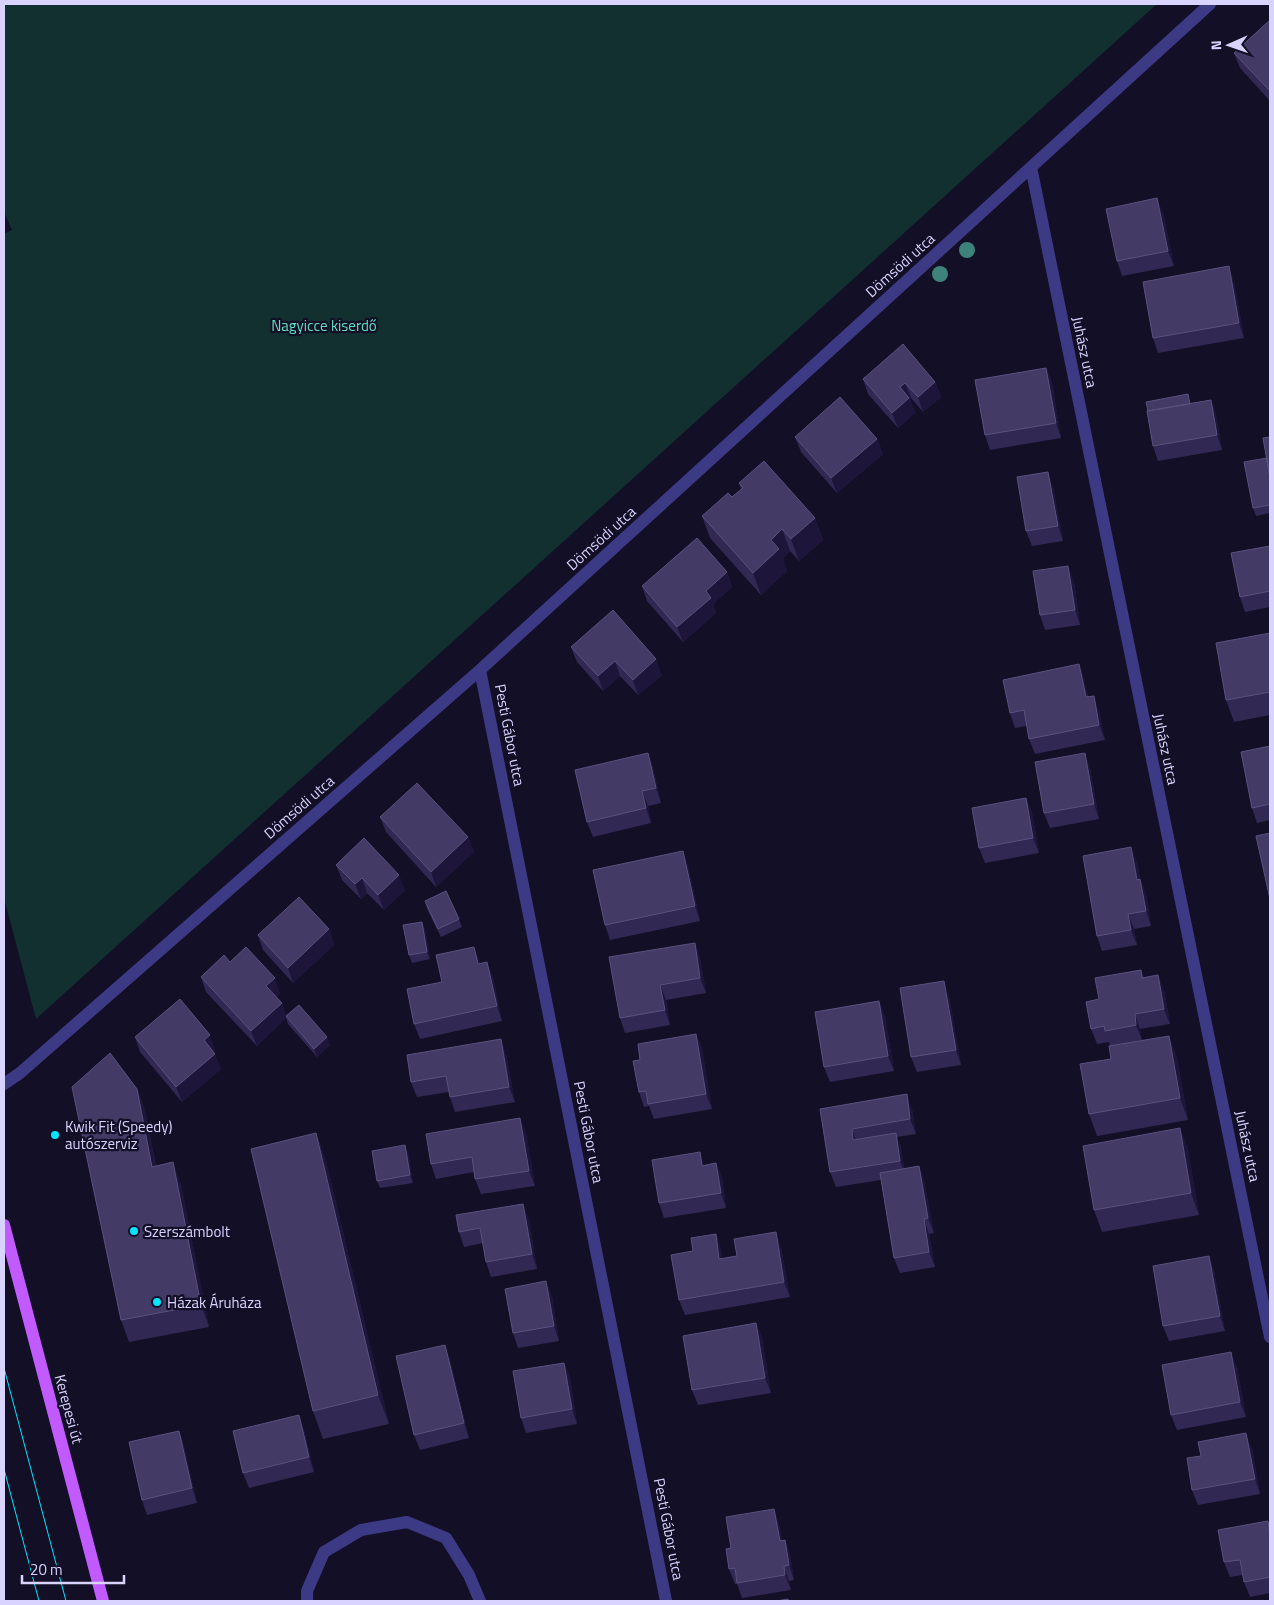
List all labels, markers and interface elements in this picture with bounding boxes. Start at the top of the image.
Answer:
north arrow [1204,20,1254,70]
text: N [1205,40,1226,51]
street label: Dömsödi utca [860,227,940,303]
park label: Nagyicce kiserdő [271,314,377,337]
street label: Juhász utca [1066,314,1104,390]
street label: Dömsödi utca [561,500,641,576]
street label: Pesti Gábor utca [489,682,531,789]
street label: Juhász utca [1147,711,1185,787]
street label: Dömsödi utca [259,770,340,844]
street label: Pesti Gábor utca [568,1079,610,1186]
street label: Juhász utca [1229,1108,1267,1184]
place label: Kwik Fit (Speedy) autószerviz [65,1115,172,1155]
marker: Kwik Fit (Speedy) autószerviz [49,1129,61,1141]
place label: Szerszámbolt [144,1220,231,1243]
marker: Szerszámbolt [128,1225,140,1237]
place label: Házak Áruháza [167,1291,262,1314]
marker: Házak Áruháza [151,1296,163,1308]
street label: Kerepesi út [49,1372,89,1447]
street label: Pesti Gábor utca [648,1476,690,1583]
scale bar [22,1552,125,1584]
text: 20 m [30,1558,63,1581]

